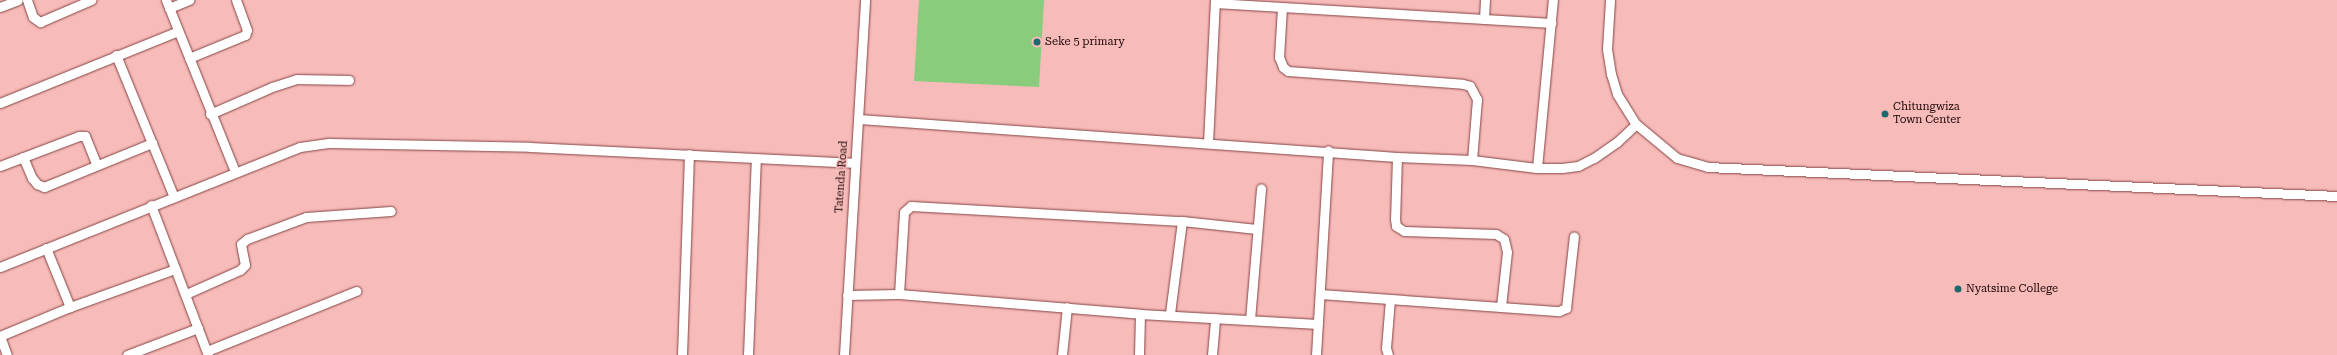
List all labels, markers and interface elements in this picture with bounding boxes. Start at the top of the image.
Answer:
place label: Seke 5 primary [1045,35,1125,49]
marker: Seke 5 primary [1032,37,1042,47]
place label: Chitungwiza Town Center [1893,101,1961,127]
marker: Chitungwiza Town Center [1880,109,1890,119]
street label: Tatenda Road [833,140,851,214]
place label: Nyatsime College [1966,282,2058,296]
marker: Nyatsime College [1953,284,1963,294]

